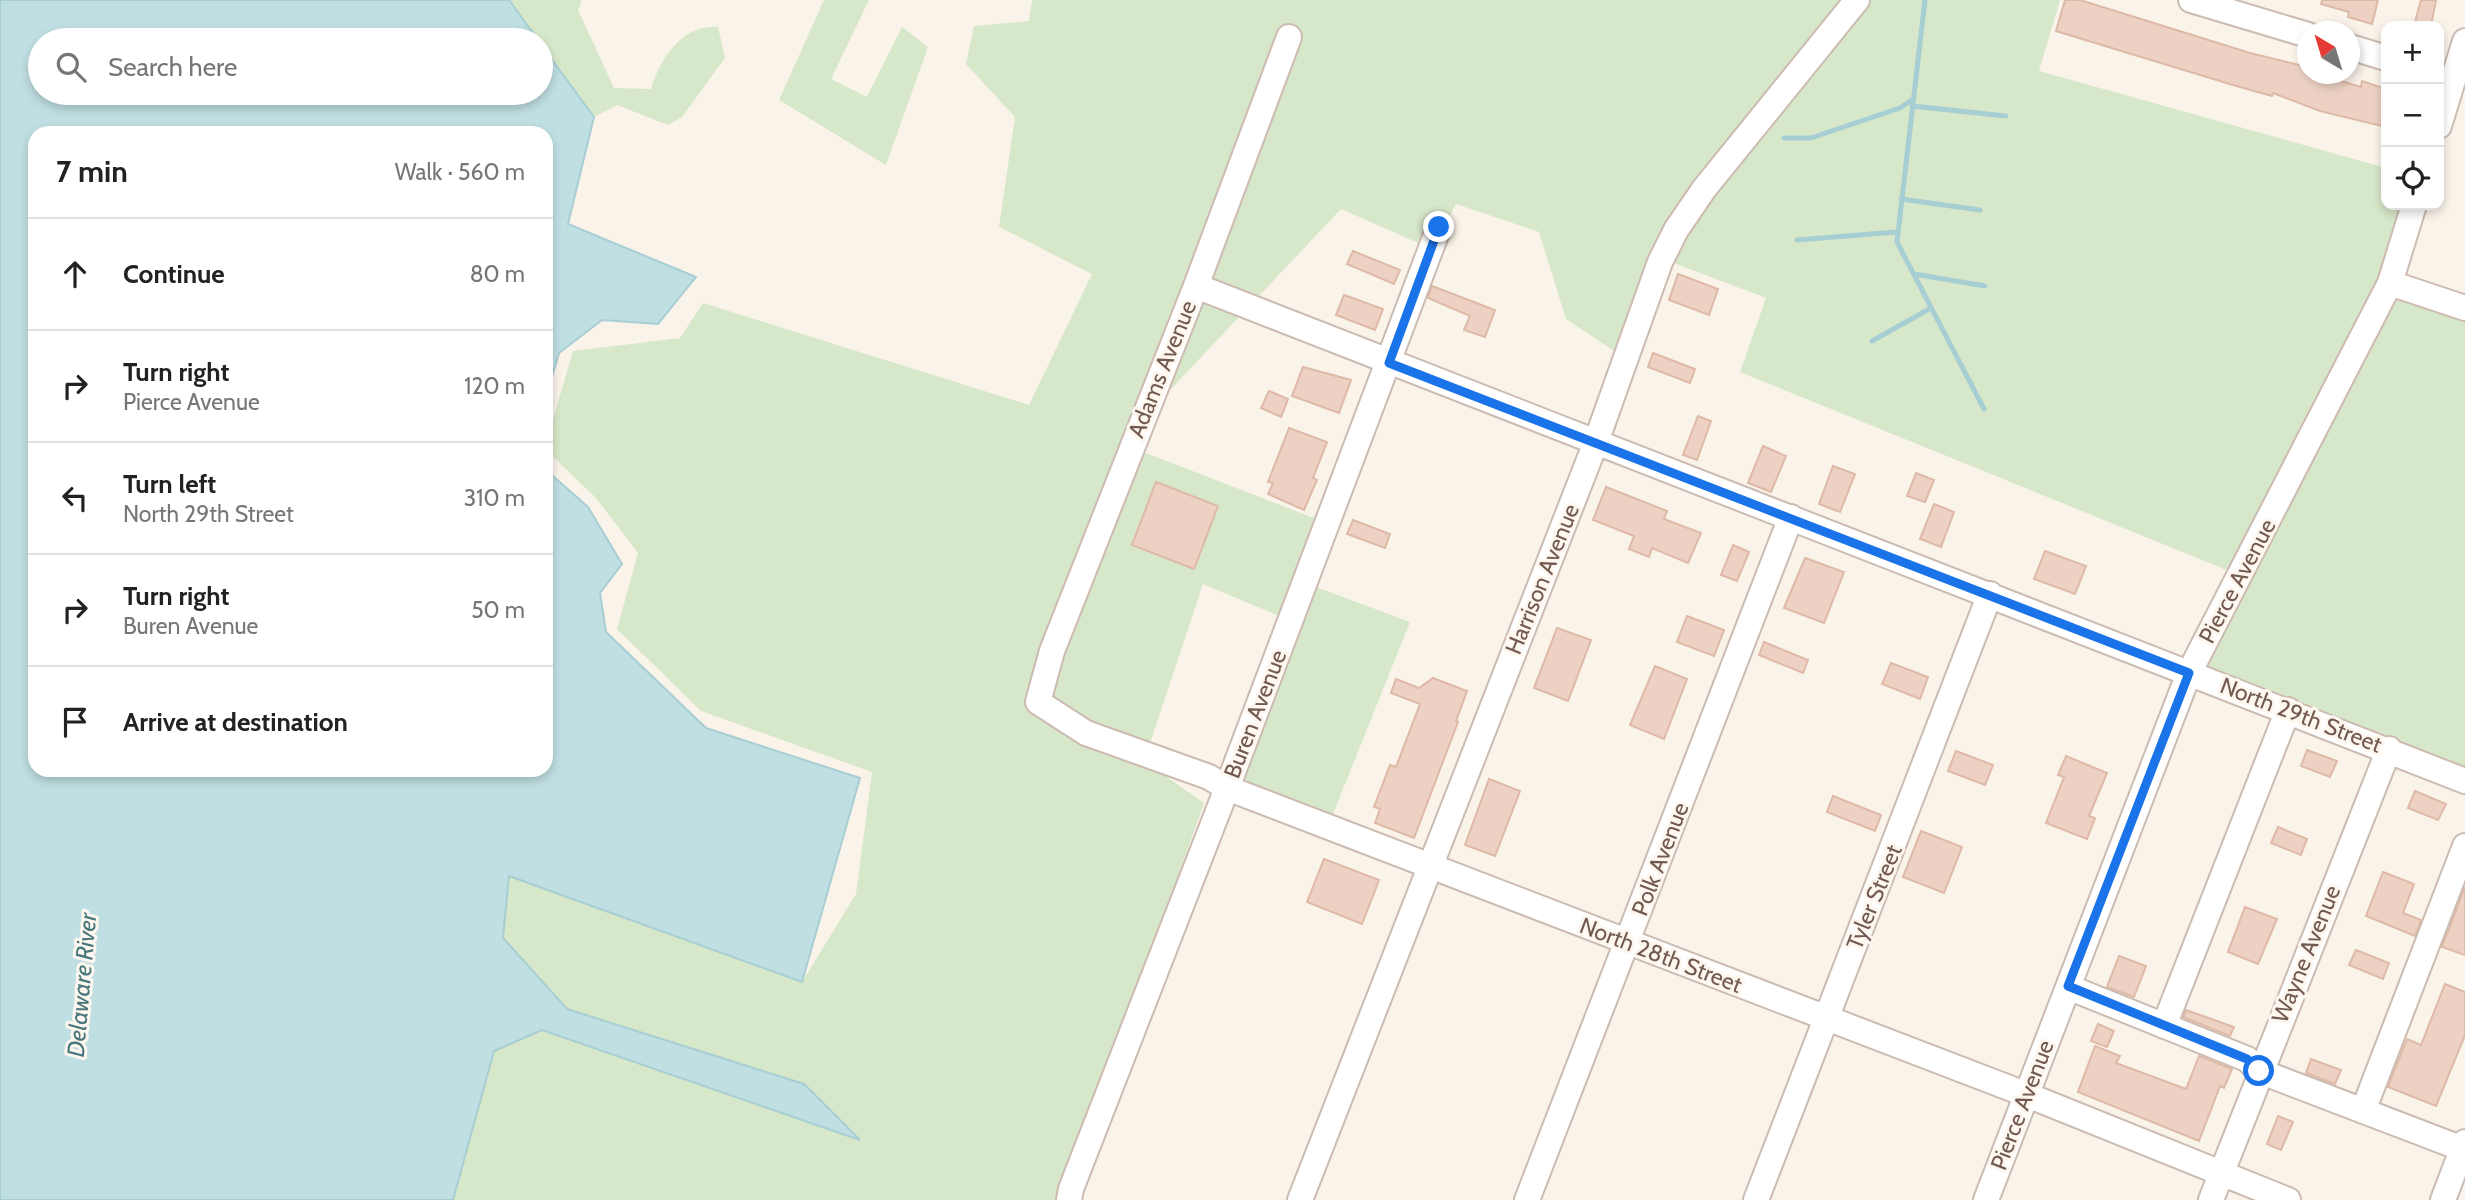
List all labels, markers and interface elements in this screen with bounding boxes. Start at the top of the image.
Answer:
north arrow [2297,21,2360,84]
map controls [2381,21,2444,210]
button: + [2381,21,2444,84]
search box [28,28,553,105]
icon: search [52,48,90,86]
text: Search here [108,51,237,83]
button: − [2381,84,2444,147]
button: locate [2381,147,2444,210]
text: 7 min [56,153,128,190]
text: Walk · 560 m [395,158,525,186]
route end [1423,211,1454,242]
icon: ahead [56,255,94,293]
text: Continue [123,258,225,290]
text: 80 m [470,260,525,288]
street label: Adams Avenue [1122,296,1202,442]
text: Turn right [123,356,229,388]
icon: right [56,367,94,405]
text: 120 m [464,372,525,400]
text: Pierce Avenue [123,388,260,416]
text: Turn left [123,468,216,500]
icon: left [56,479,94,517]
text: 310 m [464,484,525,512]
text: North 29th Street [123,500,294,528]
street label: Harrison Avenue [1499,500,1585,658]
street label: Pierce Avenue [2193,514,2282,648]
text: Turn right [123,580,229,612]
icon: right [56,591,94,629]
text: 50 m [471,596,525,624]
text: Buren Avenue [123,612,258,640]
street label: Buren Avenue [1218,646,1292,782]
street label: North 29th Street [2216,671,2386,759]
icon: arrive [56,703,94,741]
text: Arrive at destination [123,706,348,738]
street label: Polk Avenue [1626,798,1695,920]
street label: Tyler Street [1840,840,1908,954]
street label: Wayne Avenue [2266,881,2346,1027]
water label: Delaware River [61,910,102,1058]
street label: North 28th Street [1576,911,1746,999]
street label: Pierce Avenue [1984,1036,2060,1174]
route start [2243,1055,2274,1086]

